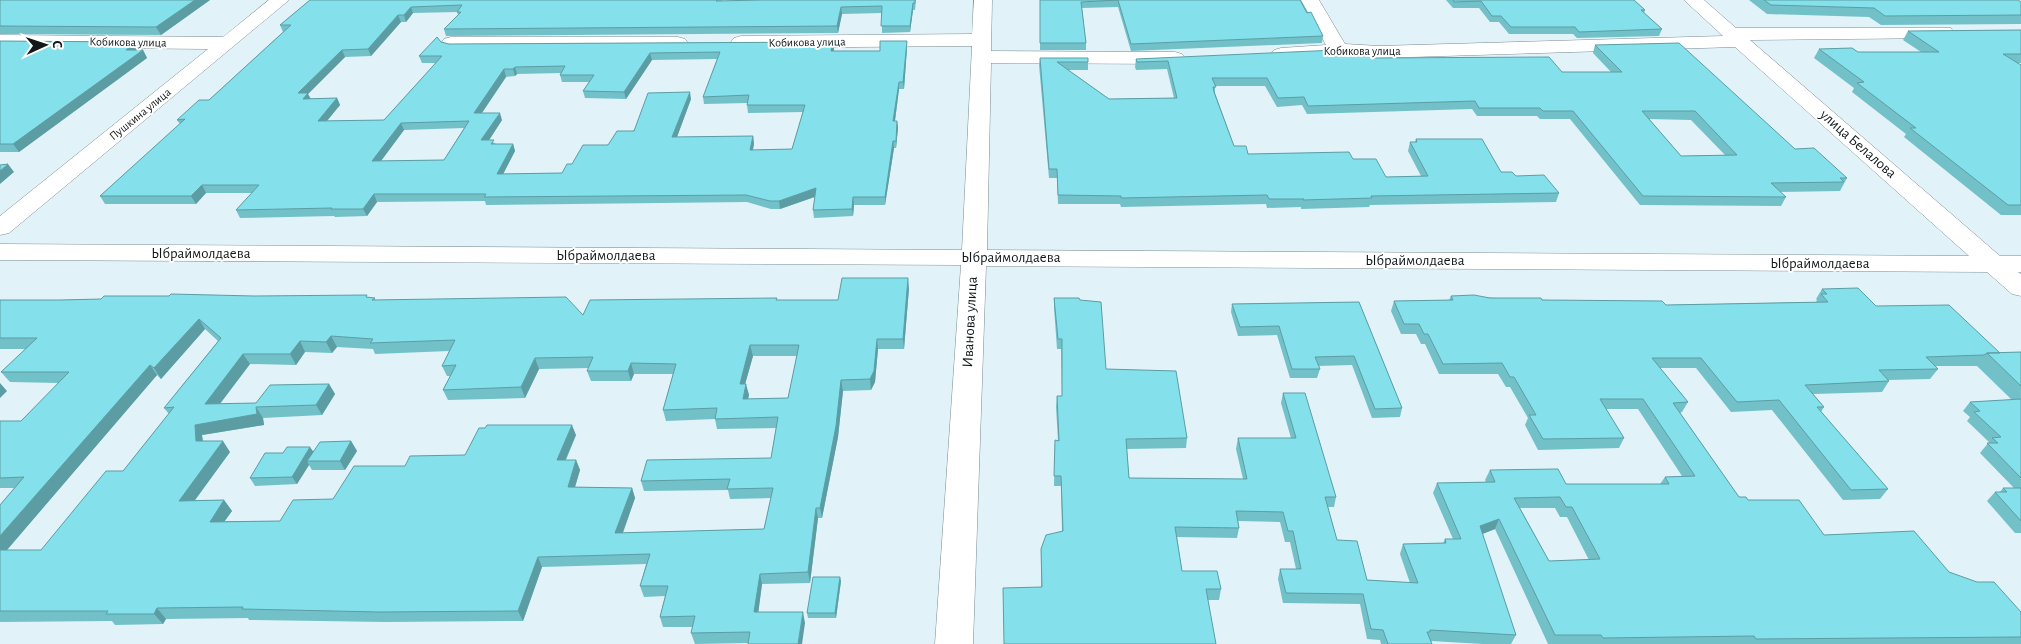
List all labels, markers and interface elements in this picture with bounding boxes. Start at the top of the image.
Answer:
north arrow [20,20,70,70]
street label: Кобикова улица [89,35,167,50]
street label: Кобикова улица [768,35,846,50]
text: С [50,40,64,49]
street label: Кобикова улица [1323,45,1401,58]
street label: Пушкина улица [107,85,174,143]
street label: улица Белалова [1816,106,1899,181]
street label: Ыбраймолдаева [151,246,251,261]
street label: Ыбраймолдаева [556,248,656,263]
street label: Ыбраймолдаева [961,250,1061,265]
street label: Ыбраймолдаева [1365,253,1465,268]
street label: Ыбраймолдаева [1770,256,1870,271]
street label: Иванова улица [960,276,980,368]

